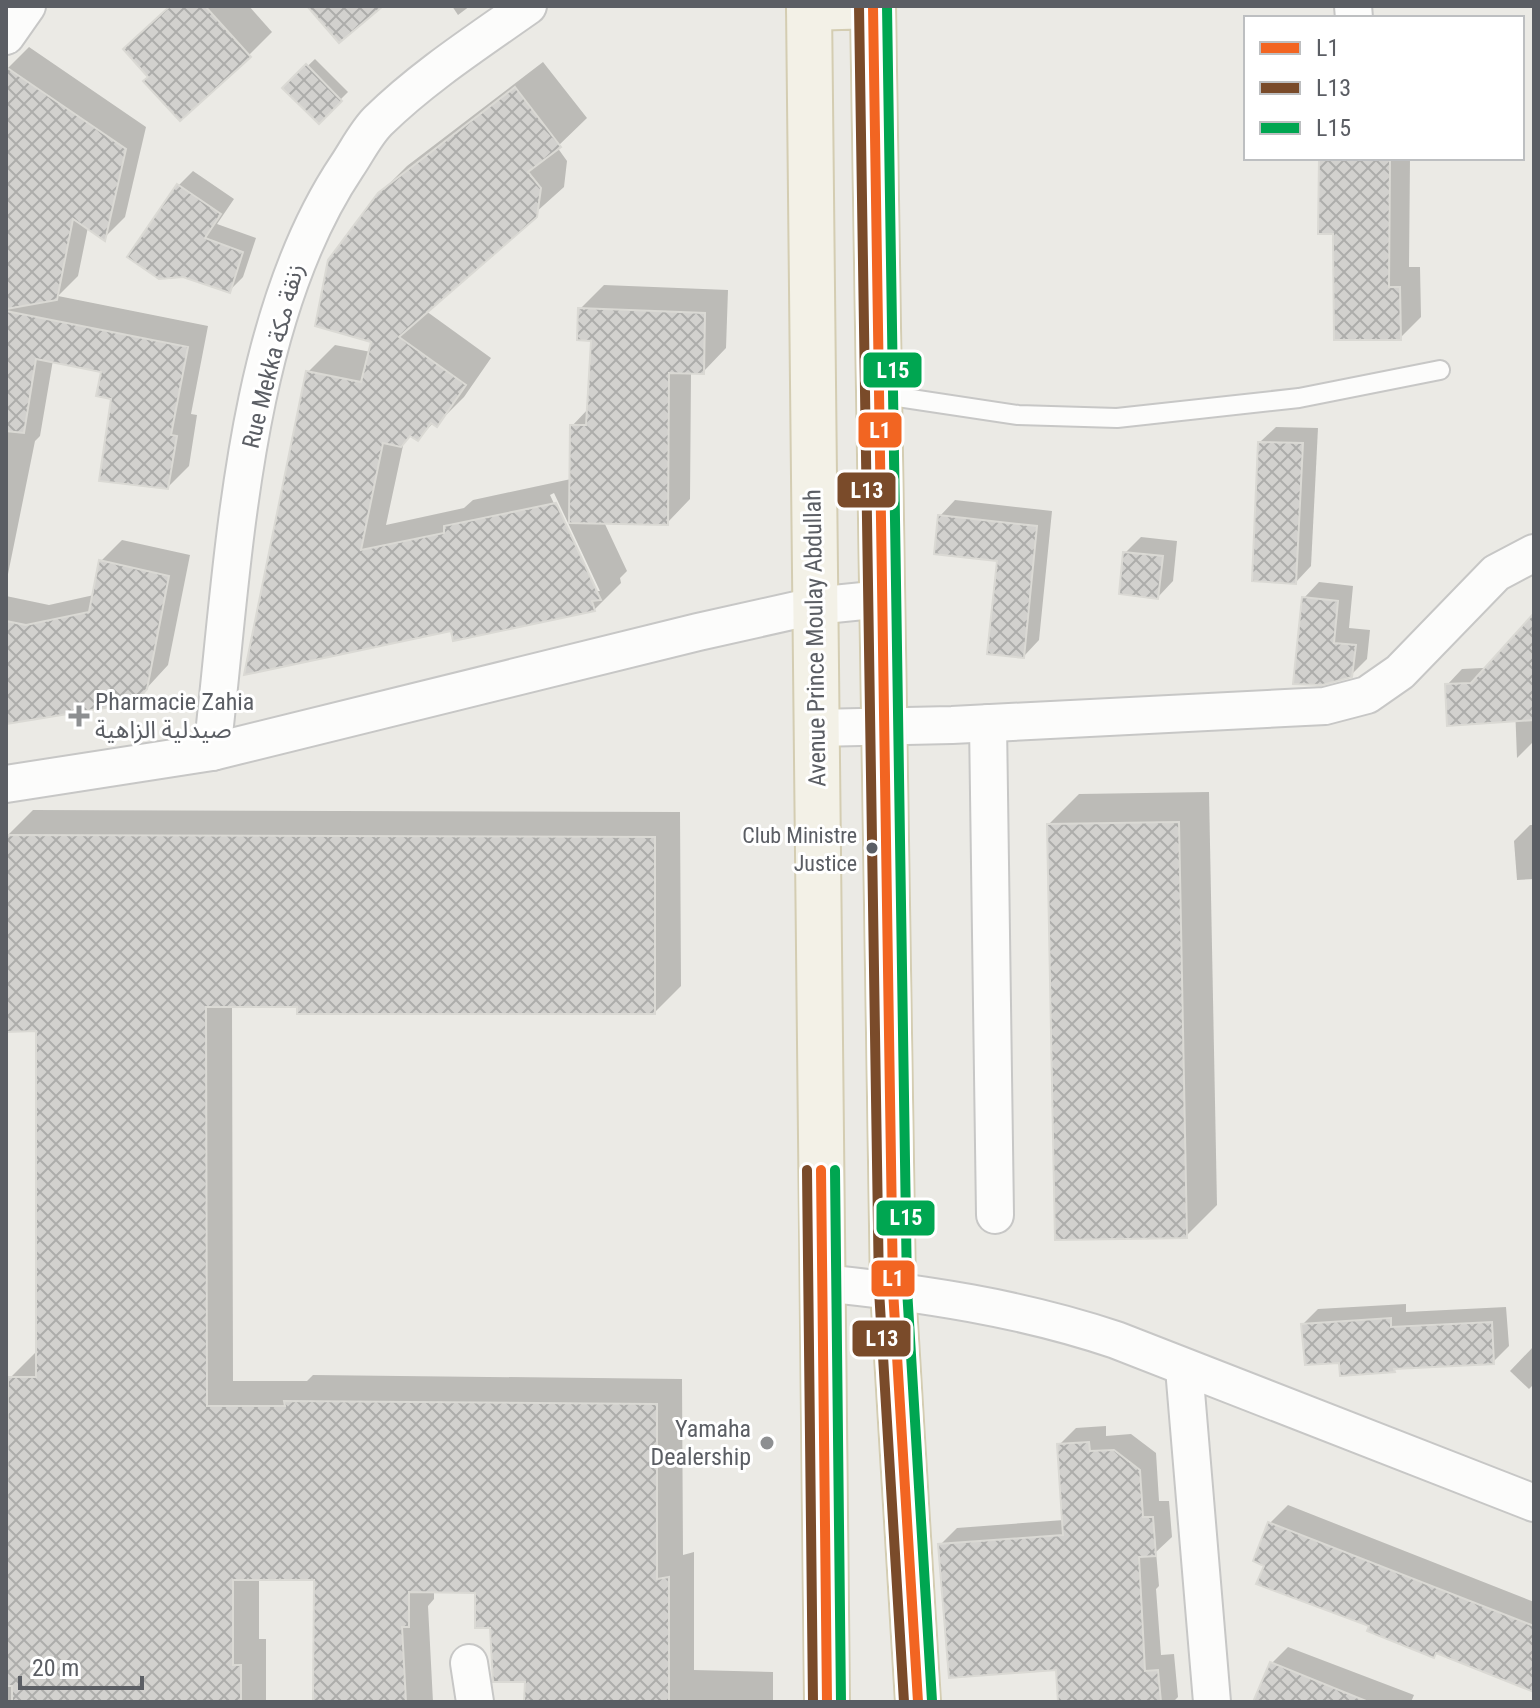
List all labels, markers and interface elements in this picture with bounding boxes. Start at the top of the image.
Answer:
legend [1244,16,1524,160]
text: L1 [1316,34,1339,62]
text: L13 [1316,74,1351,102]
text: L15 [1316,114,1351,142]
street label: Rue Mekka زنقة مكة [237,261,309,451]
line badge: L15 [862,351,923,389]
text: L15 [877,358,909,383]
line badge: L1 [857,411,903,449]
text: L1 [869,418,891,443]
line badge: L13 [836,471,897,509]
text: L13 [851,478,883,503]
street label: Avenue Prince Moulay Abdullah [798,489,832,787]
place label: Pharmacie Zahia صيدلية الزاهية [95,688,254,744]
marker: Pharmacie Zahia صيدلية الزاهية [70,707,88,725]
place label: Club Ministre Justice [742,823,857,876]
marker: Club Ministre Justice [864,840,880,856]
line badge: L15 [875,1199,936,1237]
text: L15 [890,1205,922,1230]
line badge: L1 [870,1259,916,1298]
text: L1 [882,1266,904,1291]
line badge: L13 [851,1319,912,1358]
text: L13 [866,1326,898,1351]
place label: Yamaha Dealership [651,1415,751,1471]
marker: Yamaha Dealership [758,1434,776,1452]
scale bar [20,1640,142,1690]
text: 20 m [32,1654,79,1682]

